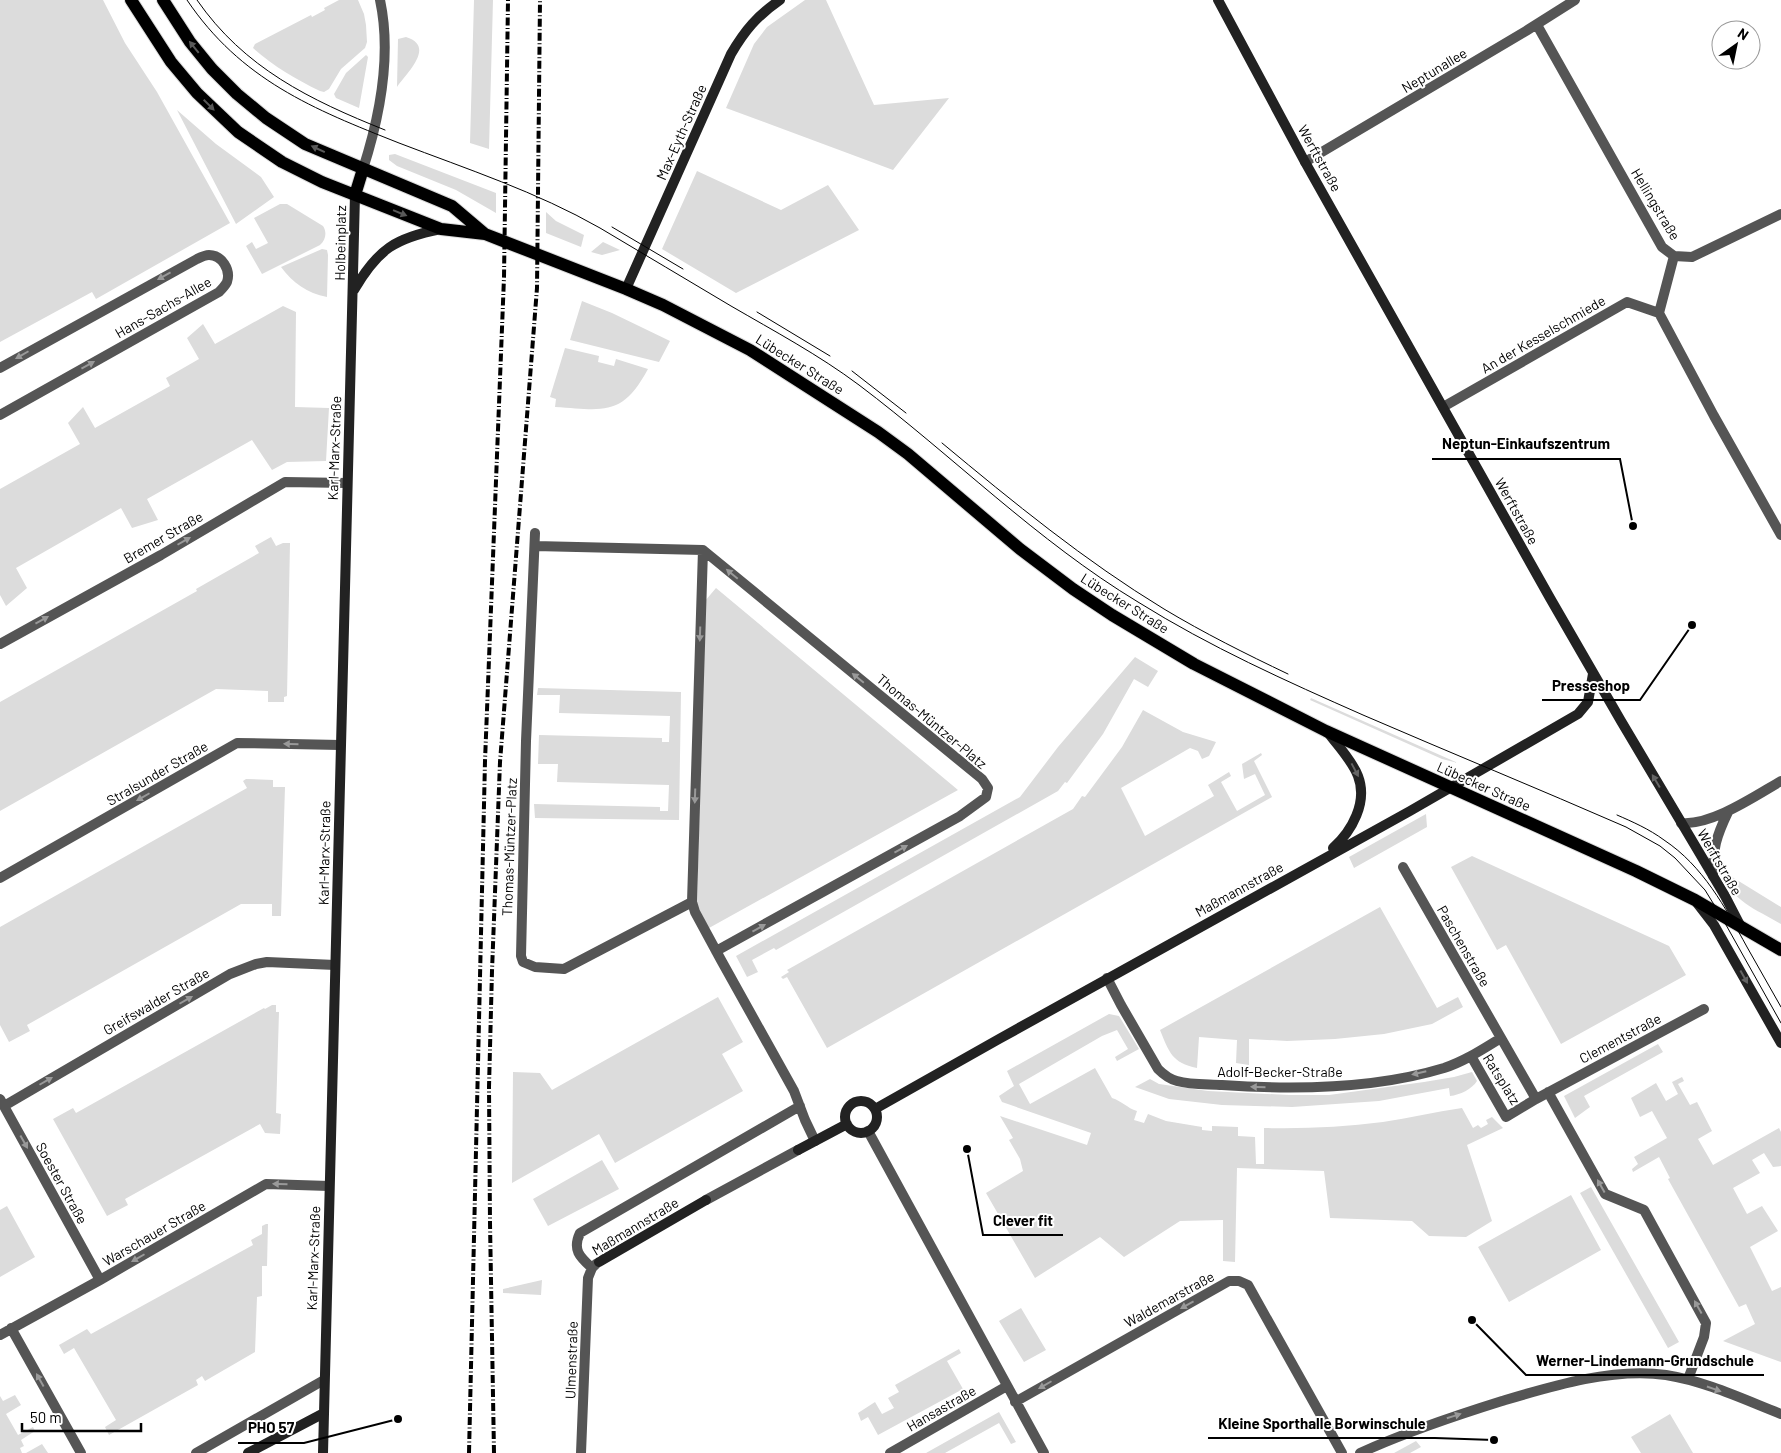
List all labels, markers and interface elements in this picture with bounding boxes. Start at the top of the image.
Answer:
north arrow [1711,20,1761,70]
text: N [1735,24,1752,43]
one-way arrow [188,41,199,54]
street label: Neptunallee [1398,44,1470,96]
street label: Max-Eyth-Straße [652,82,710,182]
one-way arrow [202,99,214,111]
street label: Werftstraße [1295,122,1345,194]
one-way arrow [311,145,325,153]
street label: Hellingstraße [1628,165,1684,243]
street label: Holbeinplatz [331,205,349,281]
one-way arrow [393,209,407,217]
one-way arrow [157,272,170,281]
street label: Hans-Sachs-Allee [112,273,214,341]
street label: An der Kesselschmiede [1478,291,1608,377]
street label: Lübecker Straße [753,330,847,398]
one-way arrow [15,351,28,360]
one-way arrow [81,361,96,369]
street label: Karl-Marx-Straße [324,396,344,500]
callout: Neptun-Einkaufszentrum [1432,429,1620,459]
text: Neptun-Einkaufszentrum [1442,434,1610,452]
street label: Werftstraße [1492,475,1542,547]
street label: Bremer Straße [120,507,206,567]
one-way arrow [178,536,191,545]
one-way arrow [726,569,739,580]
street label: Lübecker Straße [1078,569,1172,637]
one-way arrow [35,616,50,624]
one-way arrow [696,626,704,642]
street label: Thomas-Müntzer-Platz [874,670,990,772]
callout: Presseshop [1542,670,1640,700]
one-way arrow [852,672,865,683]
text: Presseshop [1552,676,1630,694]
street label: Stralsunder Straße [103,737,211,809]
one-way arrow [283,740,299,748]
street label: Lübecker Straße [1435,758,1533,814]
one-way arrow [1351,763,1359,778]
one-way arrow [1652,775,1661,788]
street label: Thomas-Müntzer-Platz [498,778,520,916]
one-way arrow [691,788,699,804]
one-way arrow [136,792,150,801]
street label: Karl-Marx-Straße [315,801,333,905]
street label: Werftstraße [1694,826,1746,898]
one-way arrow [894,844,908,853]
street label: Maßmannstraße [1192,858,1286,920]
street label: Paschenstraße [1434,902,1494,990]
one-way arrow [752,923,766,932]
street label: Greifswalder Straße [100,964,212,1038]
one-way arrow [1740,971,1749,984]
one-way arrow [180,995,193,1004]
street label: Clementstraße [1576,1009,1664,1067]
street label: Ratsplatz [1480,1050,1524,1108]
street label: Adolf-Becker-Straße [1217,1063,1343,1080]
one-way arrow [1412,1069,1427,1077]
one-way arrow [39,1077,52,1086]
one-way arrow [1250,1082,1266,1090]
one-way arrow [19,1135,28,1149]
street label: Soester Straße [33,1139,91,1227]
one-way arrow [1596,1179,1605,1193]
one-way arrow [272,1180,288,1188]
street label: Maßmannstraße [589,1193,681,1259]
street label: Warschauer Straße [99,1197,209,1269]
callout: Clever fit [983,1205,1063,1235]
street label: Karl-Marx-Straße [303,1206,323,1310]
text: Clever fit [993,1211,1053,1229]
one-way arrow [131,1254,145,1263]
street label: Waldemarstraße [1121,1267,1217,1331]
one-way arrow [1180,1301,1193,1310]
one-way arrow [1693,1301,1702,1314]
street label: Ulmenstraße [561,1321,581,1399]
callout: Werner-Lindemann-Grundschule [1526,1345,1764,1375]
text: Werner-Lindemann-Grundschule [1536,1351,1754,1369]
one-way arrow [36,1372,44,1387]
street label: Hansastraße [903,1381,979,1435]
one-way arrow [1038,1381,1052,1389]
one-way arrow [1707,1385,1722,1393]
scale bar [22,1400,141,1432]
text: 50 m [30,1408,62,1426]
callout: Kleine Sporthalle Borwinschule [1208,1408,1435,1438]
one-way arrow [1447,1412,1462,1420]
callout: PHO 57 [238,1413,304,1443]
text: Kleine Sporthalle Borwinschule [1218,1414,1426,1432]
text: PHO 57 [248,1418,295,1436]

